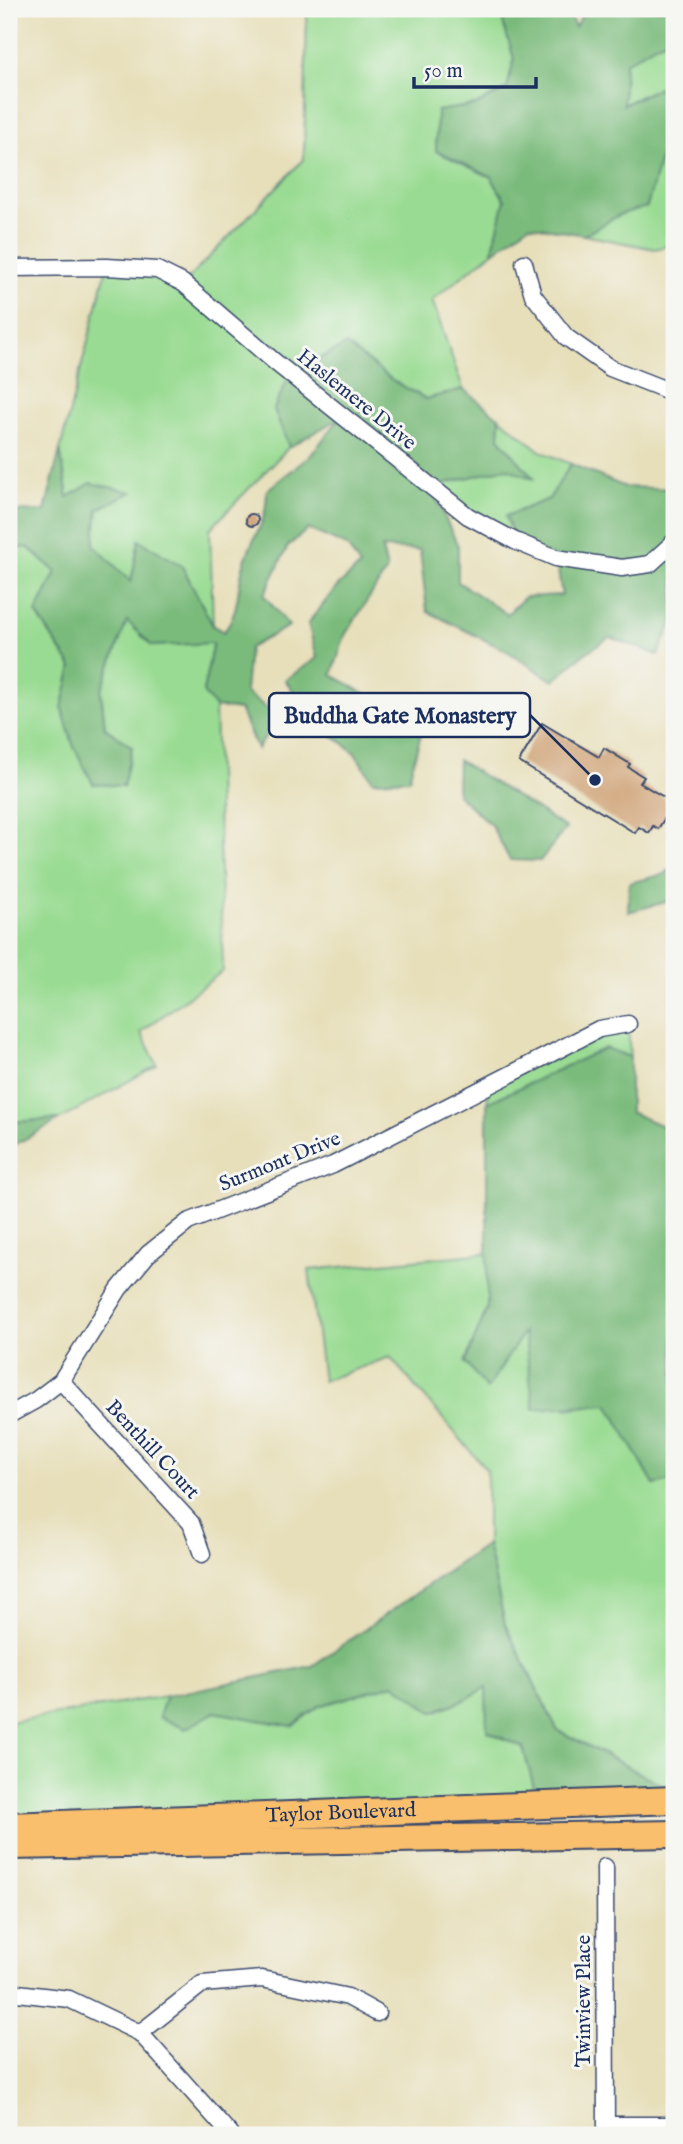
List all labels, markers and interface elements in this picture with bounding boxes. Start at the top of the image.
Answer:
scale bar [414,46,536,90]
text: 50 m [424,58,463,85]
street label: Haslemere Drive [291,343,422,457]
callout: Buddha Gate Monastery [269,693,530,737]
text: Buddha Gate Monastery [284,702,517,731]
street label: Surmont Drive [215,1125,345,1199]
street label: Benthill Court [99,1394,205,1506]
street label: Taylor Boulevard [265,1797,417,1829]
street label: Twinview Place [571,1934,598,2067]

